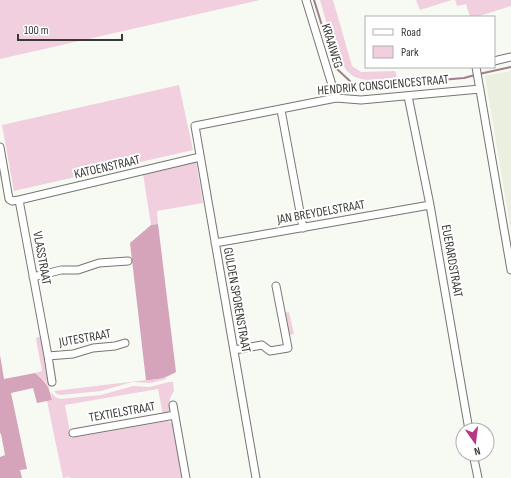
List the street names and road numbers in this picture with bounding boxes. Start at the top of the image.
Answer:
street label: KRAAIWEG [318,22,346,70]
street label: HENDRIK CONSCIENCESTRAAT [317,71,449,99]
street label: KATOENSTRAAT [72,152,142,182]
street label: JAN BREYDELSTRAAT [275,196,366,228]
street label: EUERARDSTRAAT [438,223,466,299]
street label: VLASSTRAAT [29,230,55,286]
street label: GULDEN SPORENSTRAAT [220,246,254,354]
street label: JUTESTRAAT [57,326,112,351]
street label: TEXTIELSTRAAT [88,398,156,426]

